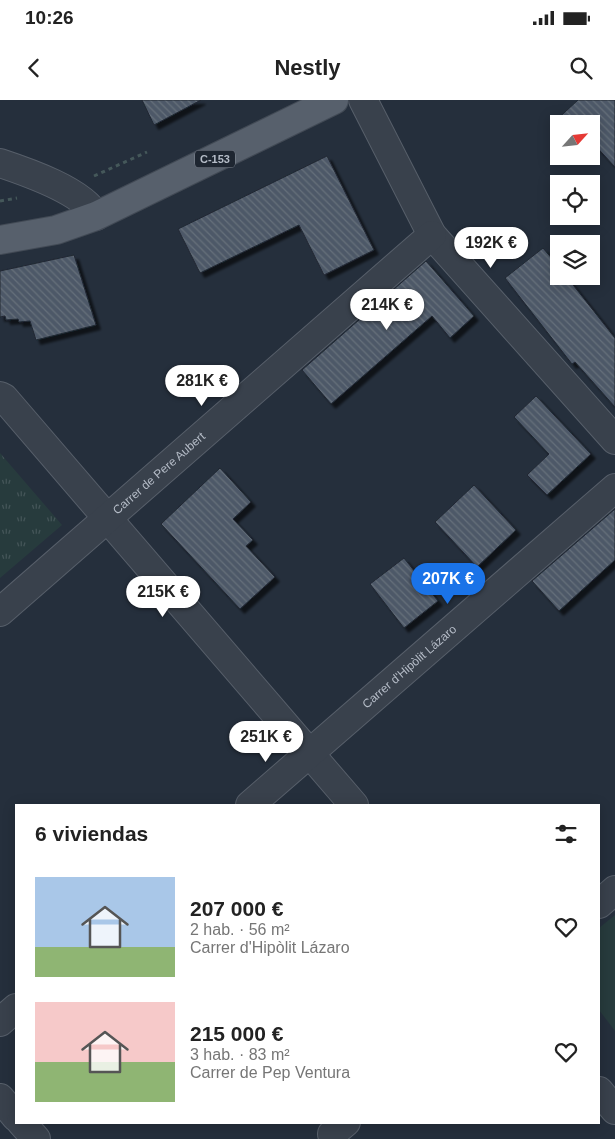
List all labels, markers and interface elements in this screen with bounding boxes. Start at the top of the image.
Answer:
text: 10:26 [25,7,74,28]
icon: back [20,54,48,82]
icon: search [567,54,595,82]
text: Nestly [274,55,341,80]
north arrow [550,115,600,165]
map controls [550,115,600,285]
road number: C-153 [195,151,235,168]
button: locate [550,175,600,225]
pin: 192K € [450,226,532,269]
text: 192K € [465,234,517,251]
button: layers [550,235,600,285]
pin: 214K € [346,288,428,331]
text: 214K € [361,296,413,313]
pin: 281K € [161,364,243,407]
text: 281K € [176,372,228,389]
street label: Carrer de Pere Aubert [110,429,208,517]
pin: 207K € [407,562,489,605]
text: 207K € [422,570,474,587]
pin: 215K € [122,576,204,618]
text: 215K € [137,583,189,600]
street label: Carrer d'Hipòlit Lázaro [359,622,459,711]
pin: 251K € [225,720,307,763]
text: 251K € [240,728,292,745]
icon: filters [552,820,580,848]
text: 6 viviendas [35,822,148,845]
icon: home [75,897,135,957]
text: 207 000 € [190,897,283,920]
icon: heart [552,913,580,941]
text: 2 hab. · 56 m² [190,921,290,938]
text: Carrer d'Hipòlit Lázaro [190,939,350,956]
icon: home [75,1022,135,1082]
text: 215 000 € [190,1022,283,1045]
icon: heart [552,1038,580,1066]
text: 3 hab. · 83 m² [190,1046,290,1063]
text: Carrer de Pep Ventura [190,1064,350,1081]

